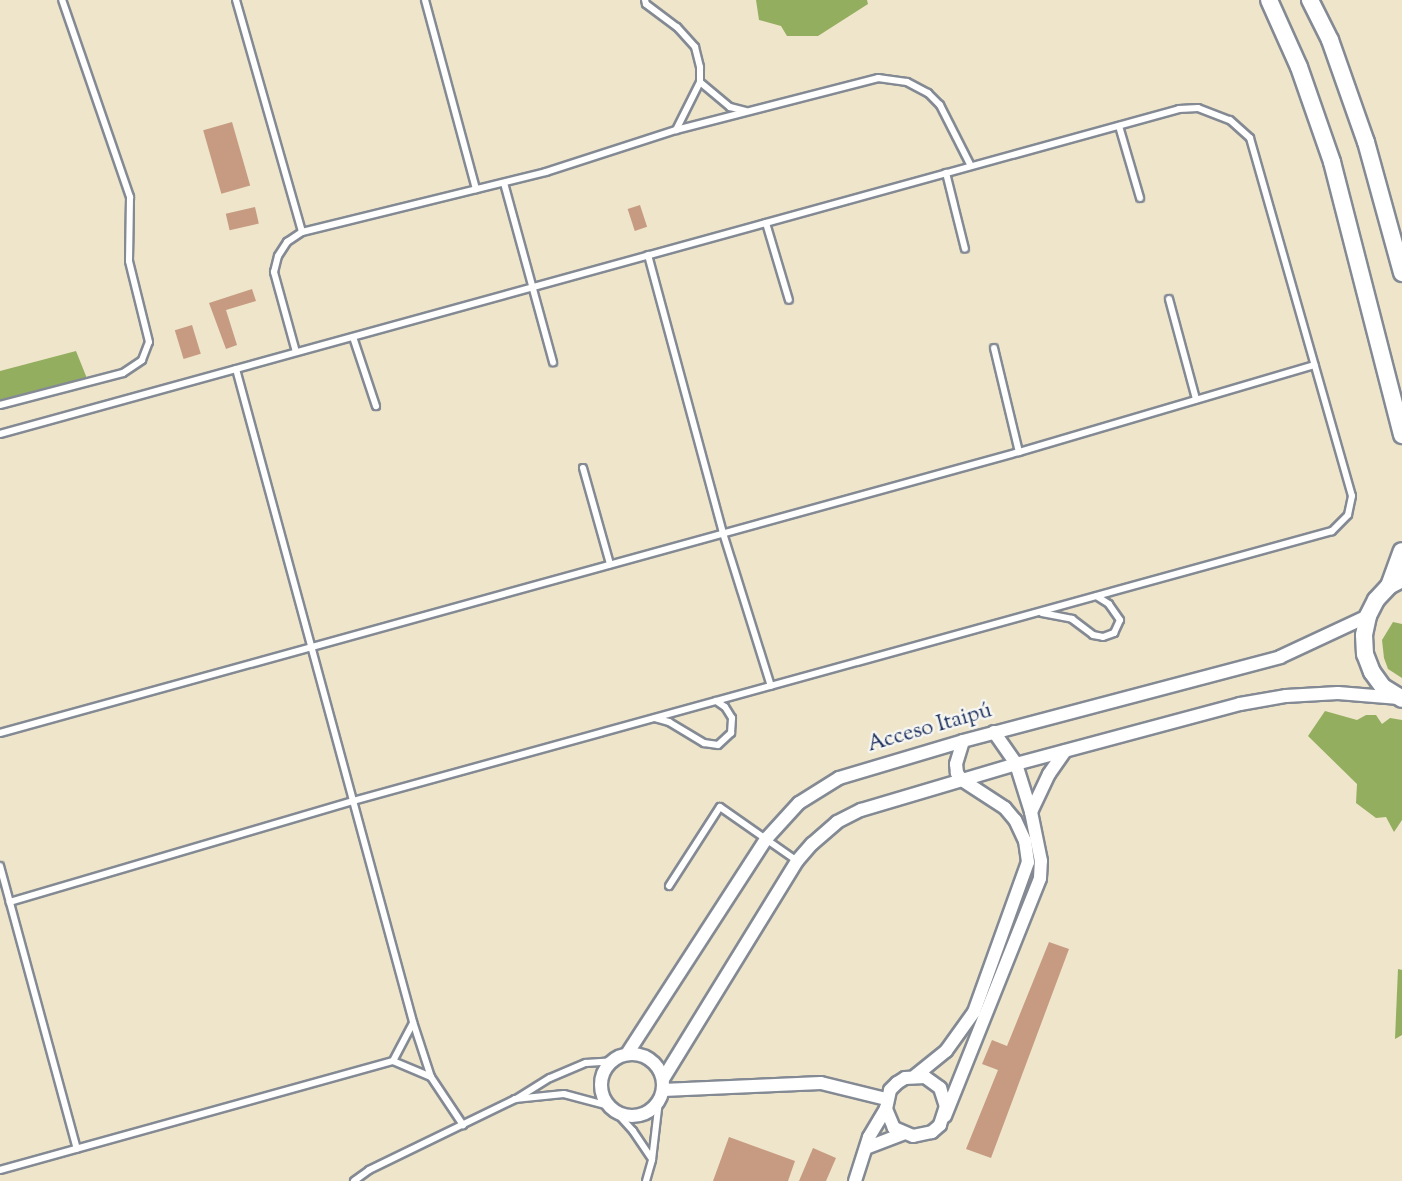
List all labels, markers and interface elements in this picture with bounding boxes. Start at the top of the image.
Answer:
street label: Acceso Itaipú [865,699,995,759]

